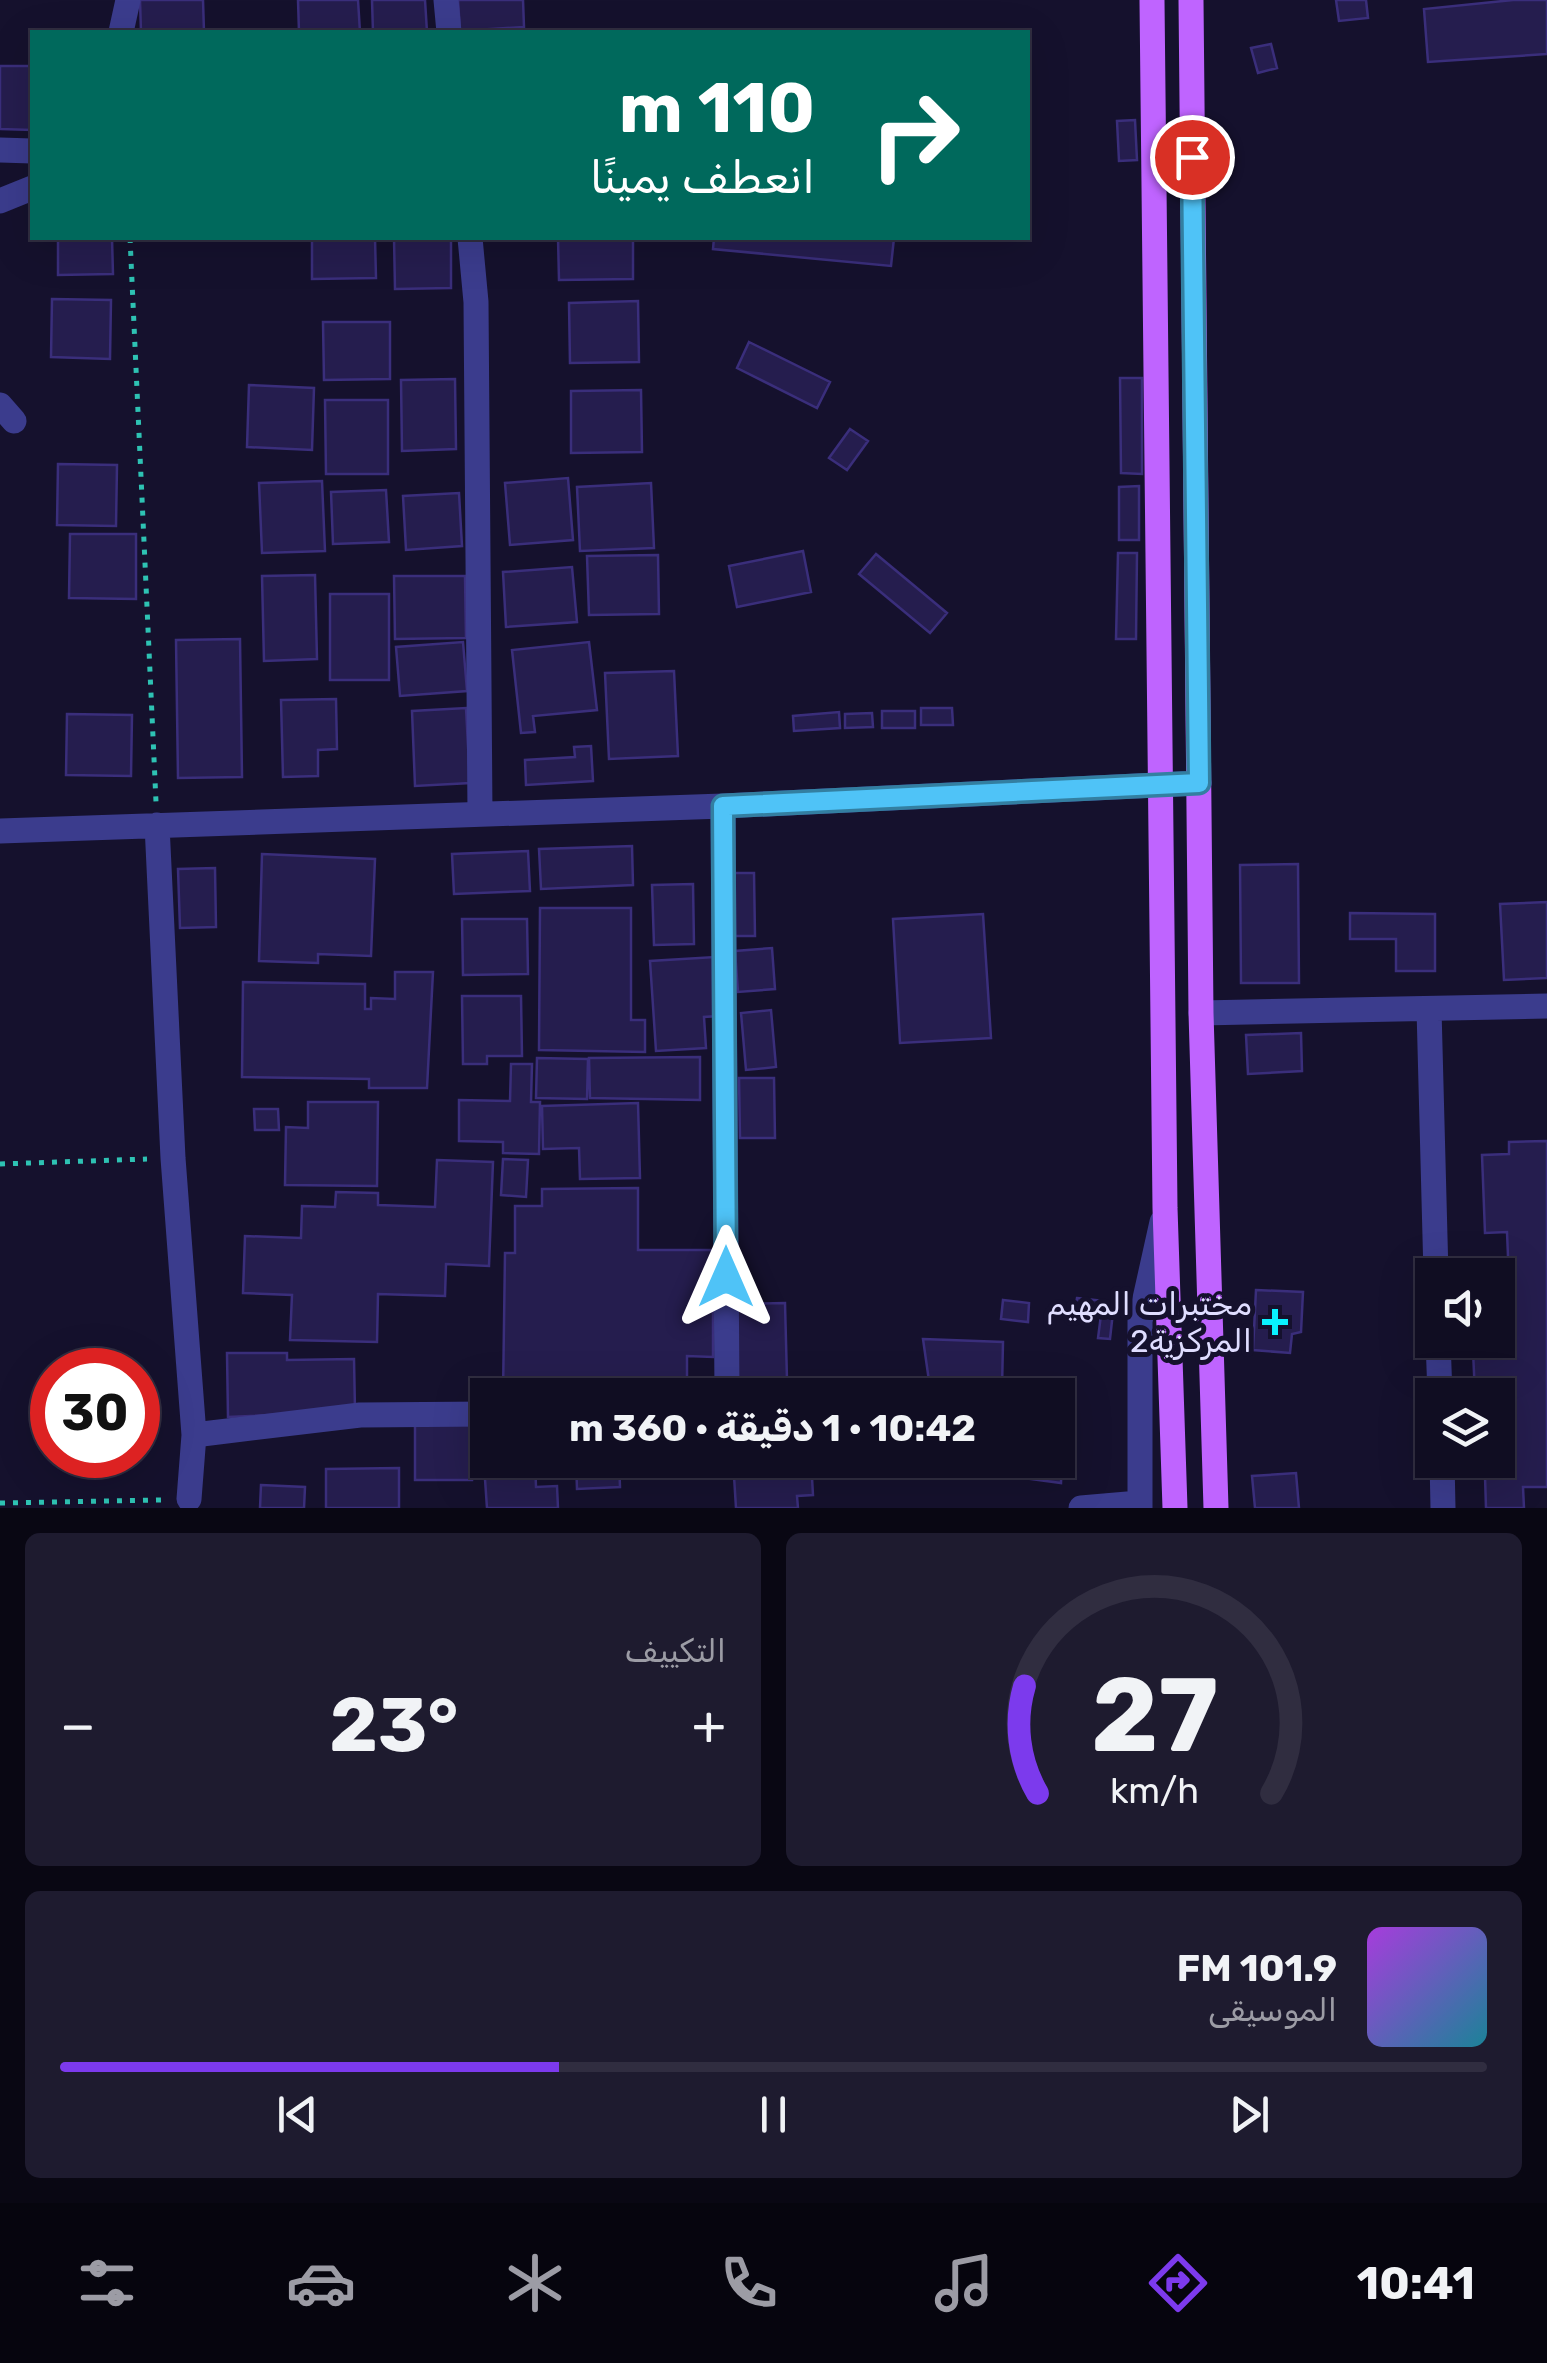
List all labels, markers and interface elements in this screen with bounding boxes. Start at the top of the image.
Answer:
text: 110 m [619,67,815,150]
icon: right [850,70,980,200]
pin [1150,115,1235,200]
icon: arrive [1165,130,1220,185]
text: انعطف يمينًا [590,151,815,204]
position arrow [674,1225,778,1329]
map controls [1415,1258,1515,1478]
button: sound [1415,1258,1515,1358]
place label: مختبرات المهيم المركزية2 [1046,1285,1252,1360]
marker: مختبرات المهيم المركزية2 [1262,1309,1288,1335]
speed limit sign: 30 [30,1348,160,1478]
button: layers [1415,1378,1515,1478]
text: 10:42 · 1 دقيقة · 360 m [569,1405,976,1451]
text: التكييف [624,1632,726,1670]
text: 27 [1090,1654,1218,1777]
text: 23° [329,1681,458,1770]
text: − [60,1693,96,1758]
text: + [692,1693,726,1758]
text: km/h [1109,1770,1199,1812]
text: 101.9 FM [1177,1945,1337,1991]
text: الموسيقى [1208,1991,1337,2029]
icon: previous [270,2087,325,2142]
icon: pause [746,2087,801,2142]
icon: next [1222,2087,1277,2142]
icon: filters [72,2248,142,2318]
icon: car [286,2248,356,2318]
icon: climate [500,2248,570,2318]
icon: phone [714,2248,784,2318]
icon: music [929,2248,999,2318]
icon: directions [1143,2248,1213,2318]
text: 10:41 [1357,2257,1475,2310]

